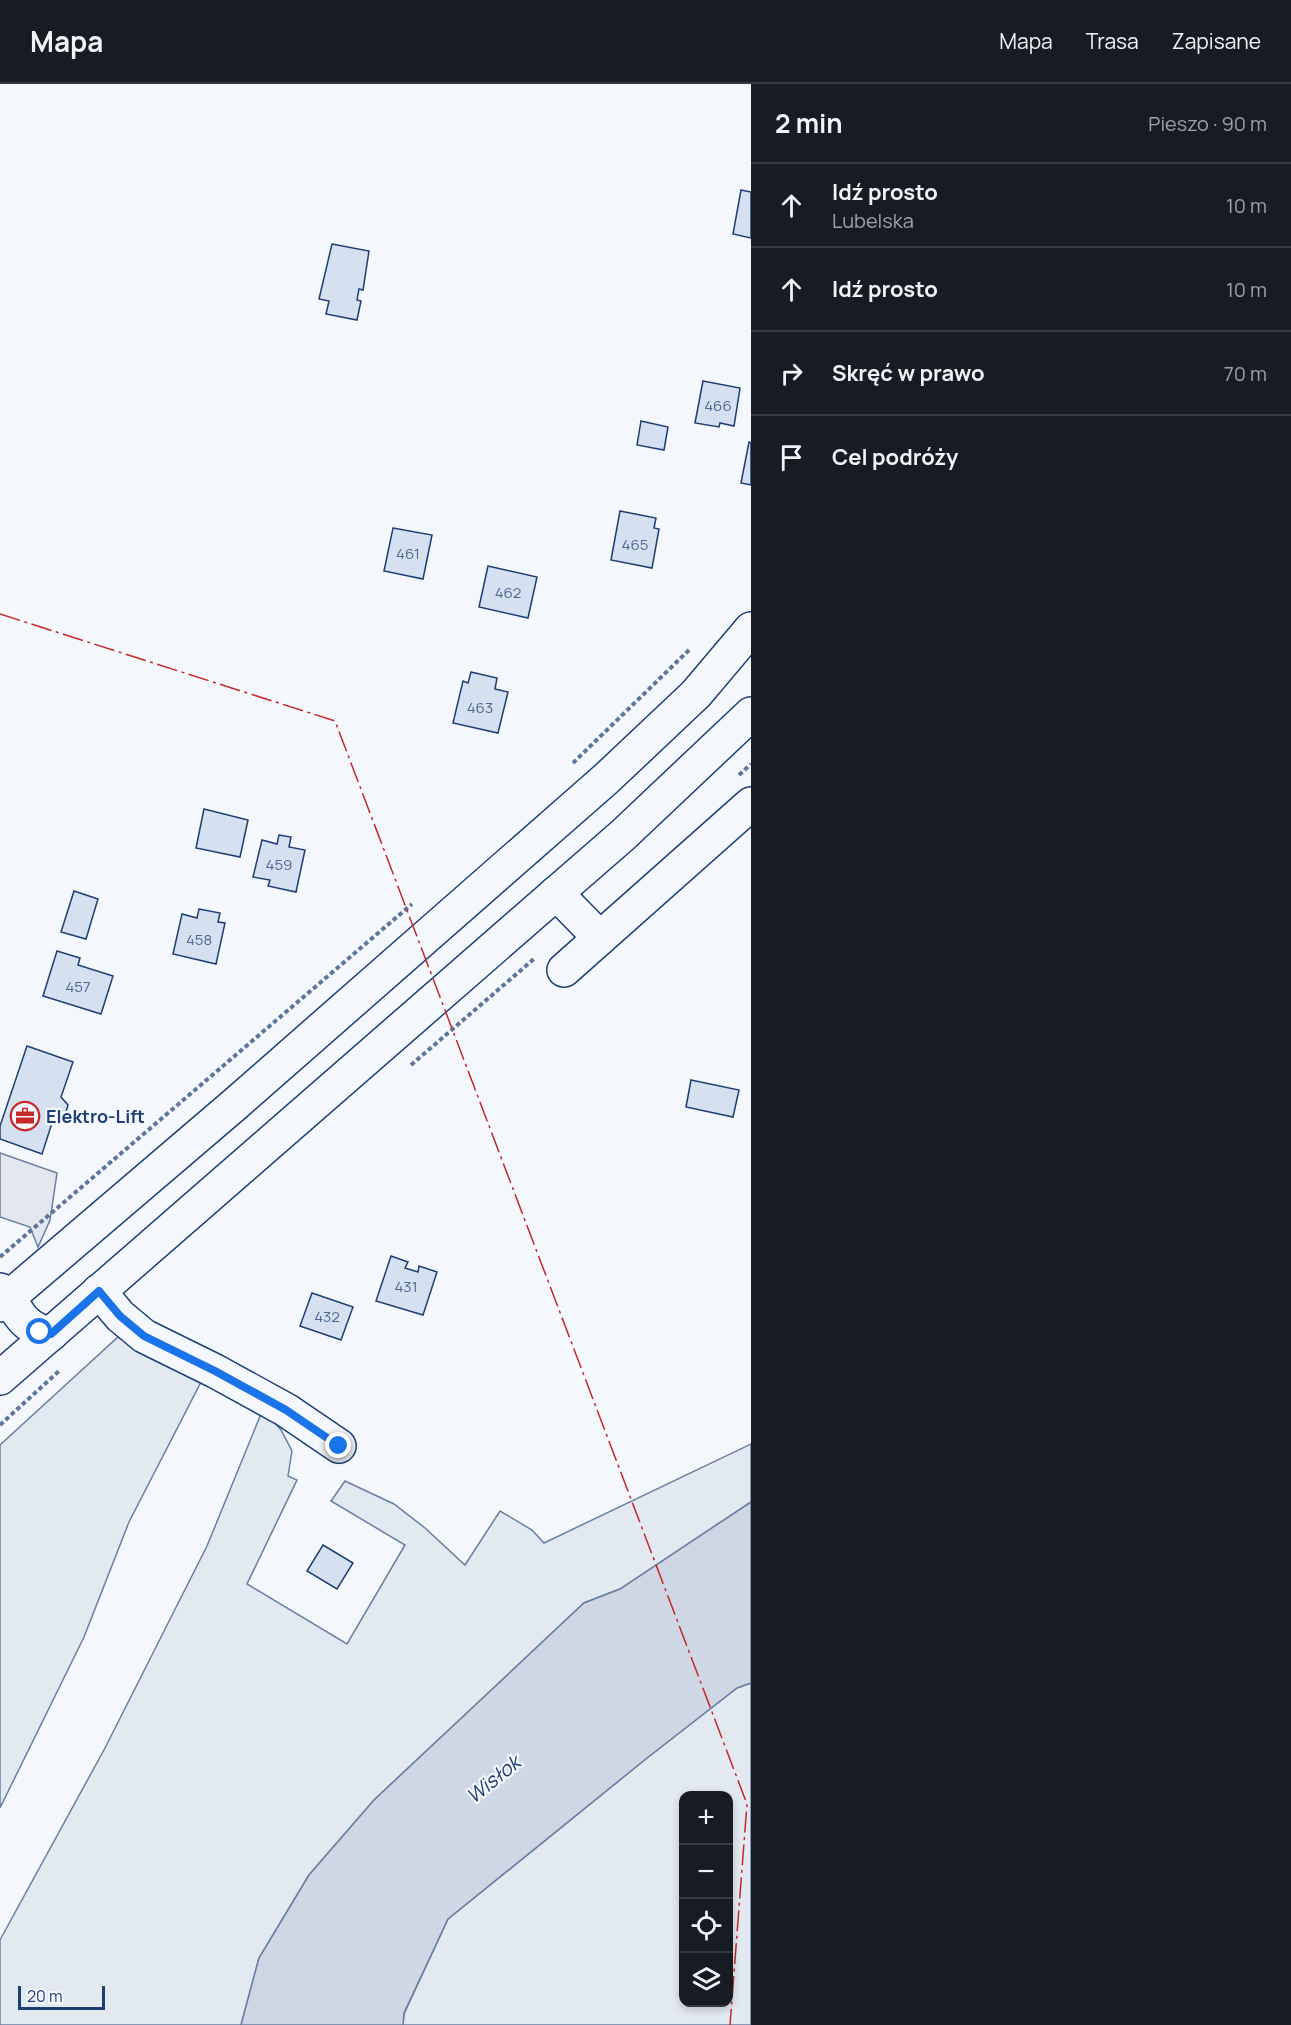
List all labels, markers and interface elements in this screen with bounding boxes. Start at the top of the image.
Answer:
text: Mapa [30,22,103,60]
text: Mapa [999,27,1053,55]
text: Trasa [1086,27,1139,55]
text: Zapisane [1172,27,1261,55]
text: 2 min [775,105,843,141]
text: Pieszo · 90 m [1148,110,1267,137]
text: Idź prosto [832,177,938,207]
icon: ahead [775,189,808,222]
text: 10 m [1226,192,1267,219]
text: Lubelska [832,207,914,234]
icon: ahead [775,273,808,306]
text: Idź prosto [832,274,938,304]
text: 10 m [1226,276,1267,303]
icon: right [775,357,808,390]
text: Skręć w prawo [832,358,985,388]
text: 70 m [1224,360,1267,387]
house number: 466 [704,395,732,416]
icon: arrive [775,441,808,474]
text: Cel podróży [832,442,958,472]
house number: 465 [622,534,648,555]
house number: 461 [396,543,420,564]
house number: 462 [495,582,521,603]
house number: 463 [467,697,493,718]
house number: 459 [266,854,292,875]
house number: 458 [186,929,212,950]
house number: 457 [65,976,91,997]
office icon: Elektro-Lift [9,1100,41,1132]
place label: Elektro-Lift [46,1104,145,1128]
house number: 431 [395,1276,418,1297]
house number: 432 [314,1306,340,1327]
route start [26,1318,52,1344]
route end [325,1432,351,1458]
water label: Wisłok [460,1747,528,1809]
map controls [679,1791,733,2007]
button: + [679,1791,733,1845]
button: − [679,1845,733,1899]
button: locate [679,1899,733,1953]
button: layers [679,1953,733,2007]
scale bar [18,1983,105,2010]
text: 20 m [27,1985,63,2007]

